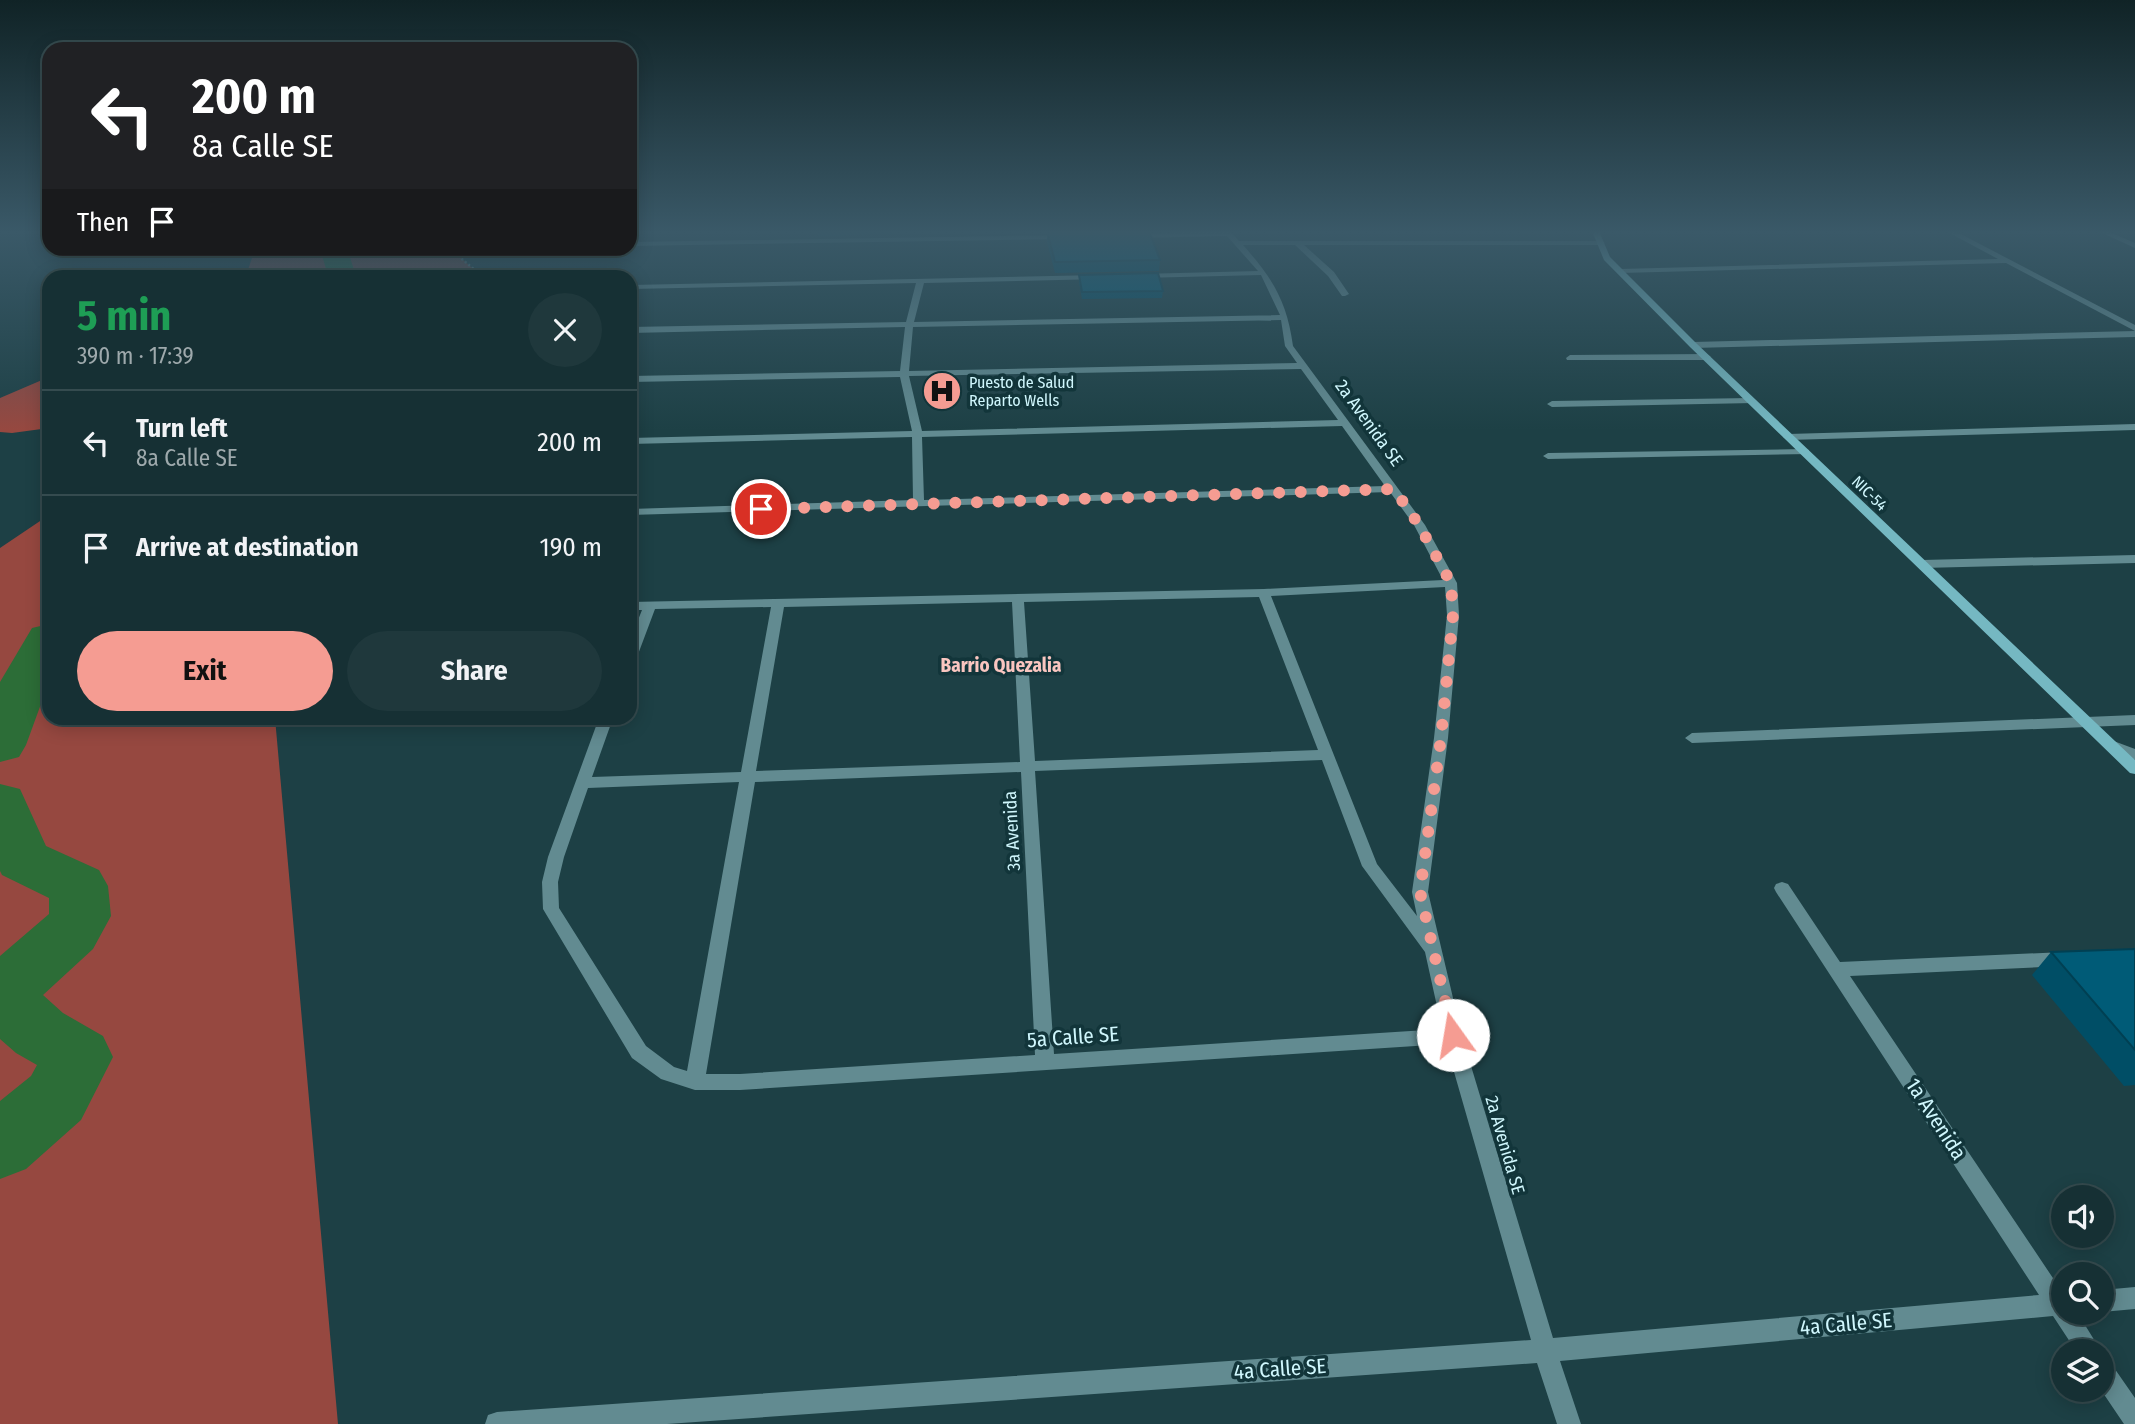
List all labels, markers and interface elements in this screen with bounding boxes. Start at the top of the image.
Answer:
text: 200 m [192,67,316,126]
icon: left [77,70,168,161]
text: 8a Calle SE [192,127,333,165]
icon: arrive [143,203,181,241]
text: Then [77,207,129,238]
text: 5 min [77,291,171,341]
button: close [528,293,602,367]
text: 390 m · 17:39 [77,342,194,370]
hospital icon: Puesto de Salud Reparto Wells [921,370,963,412]
place label: Puesto de Salud Reparto Wells [969,373,1074,410]
street label: 2a Avenida SE [1330,376,1408,470]
text: Turn left [136,413,228,444]
icon: left [77,424,115,462]
text: 200 m [537,427,602,458]
text: 8a Calle SE [136,444,238,472]
street label: NIC-54 [1848,472,1892,515]
pin [731,479,791,539]
icon: arrive [742,490,780,528]
icon: arrive [77,529,115,567]
text: Arrive at destination [136,532,359,563]
text: 190 m [540,532,602,563]
button: Exit [77,631,333,711]
button: Share [347,631,602,711]
district label: Barrio Quezalia [941,654,1061,677]
street label: 3a Avenida [999,790,1025,872]
position arrow [1416,998,1490,1072]
street label: 5a Calle SE [1026,1021,1120,1053]
street label: 1a Avenida [1900,1073,1972,1165]
street label: 2a Avenida SE [1480,1093,1530,1197]
map controls [2051,1185,2114,1402]
button: sound [2051,1185,2114,1248]
button: search [2051,1262,2114,1325]
street label: 4a Calle SE [1799,1307,1893,1341]
button: layers [2051,1339,2114,1402]
street label: 4a Calle SE [1233,1353,1327,1385]

